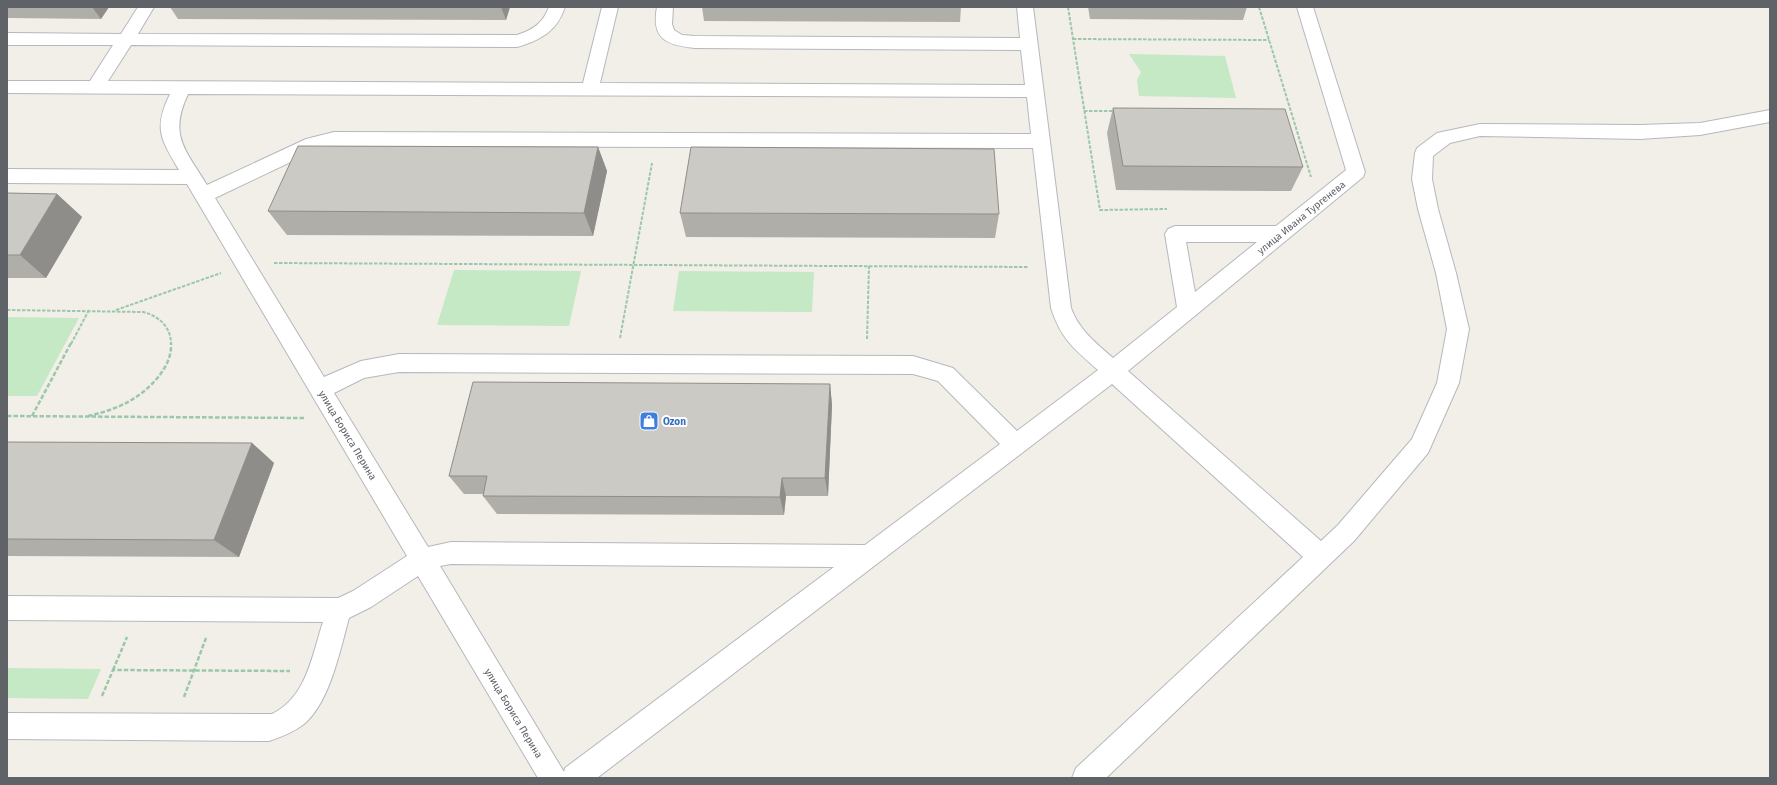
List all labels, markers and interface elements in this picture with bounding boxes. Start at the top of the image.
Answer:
street label: улица Ивана Тургенева [1255,179,1348,257]
street label: улица Бориса Перина [316,389,379,482]
shop icon: Ozon [638,410,660,432]
place label: Ozon [663,416,686,428]
street label: улица Бориса Перина [482,667,545,760]

